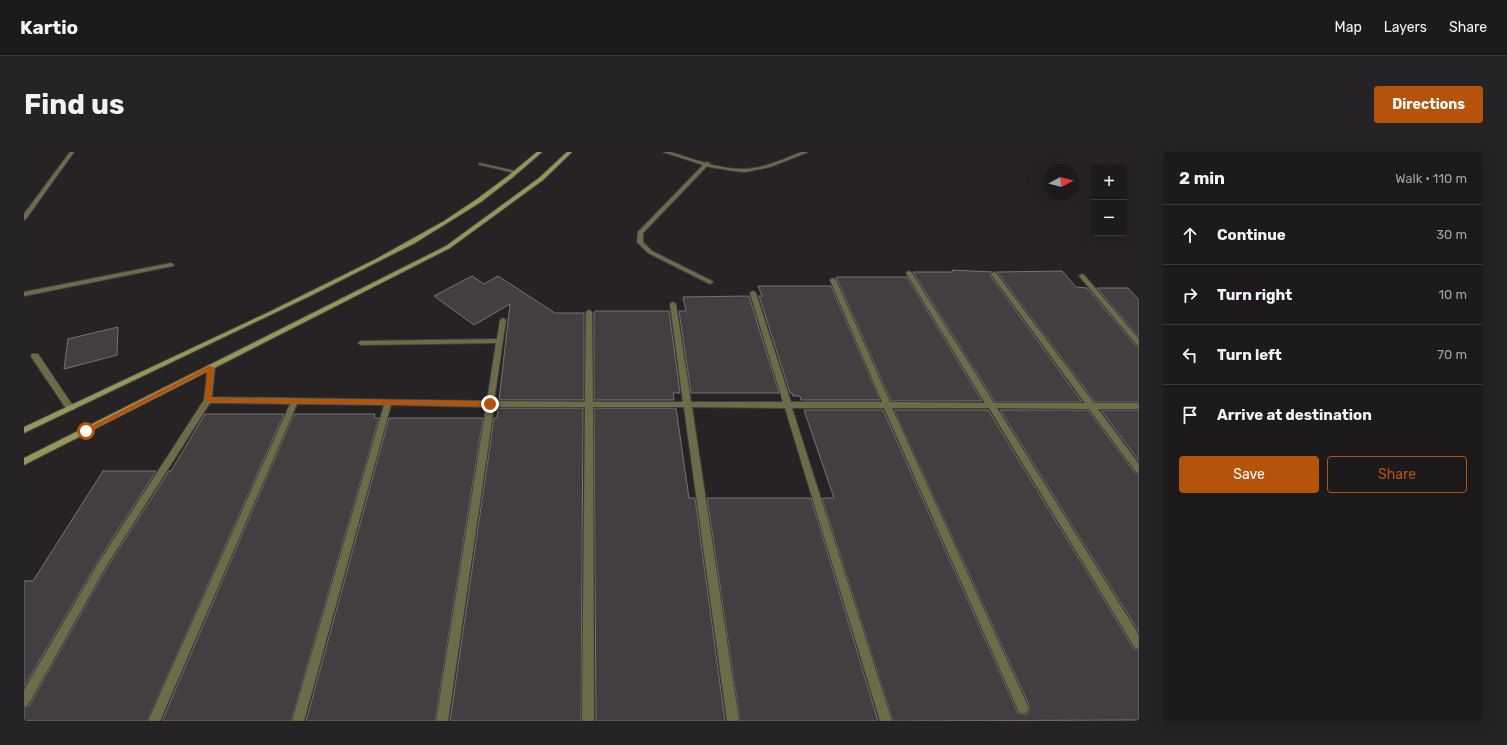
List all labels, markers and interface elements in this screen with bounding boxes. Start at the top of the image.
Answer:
text: Kartio [20,16,78,39]
text: Map [1335,19,1362,36]
text: Layers [1384,19,1427,36]
text: Share [1449,19,1487,36]
button: Directions [1374,86,1483,123]
text: Find us [24,88,124,121]
north arrow [1043,164,1079,200]
map controls [1091,164,1127,236]
button: + [1091,164,1127,200]
text: 2 min [1179,168,1225,188]
text: Walk · 110 m [1395,171,1467,186]
button: − [1091,200,1127,236]
icon: ahead [1179,224,1201,246]
text: Continue [1217,226,1286,244]
text: 30 m [1436,227,1467,242]
icon: right [1179,284,1201,306]
text: Turn right [1217,286,1292,304]
text: 10 m [1438,287,1467,302]
icon: left [1179,344,1201,366]
text: Turn left [1217,346,1282,364]
text: 70 m [1437,347,1467,362]
route end [481,395,499,413]
icon: arrive [1179,404,1201,426]
text: Arrive at destination [1217,406,1372,424]
route start [77,422,95,440]
button: Save [1179,456,1319,493]
button: Share [1327,456,1467,493]

